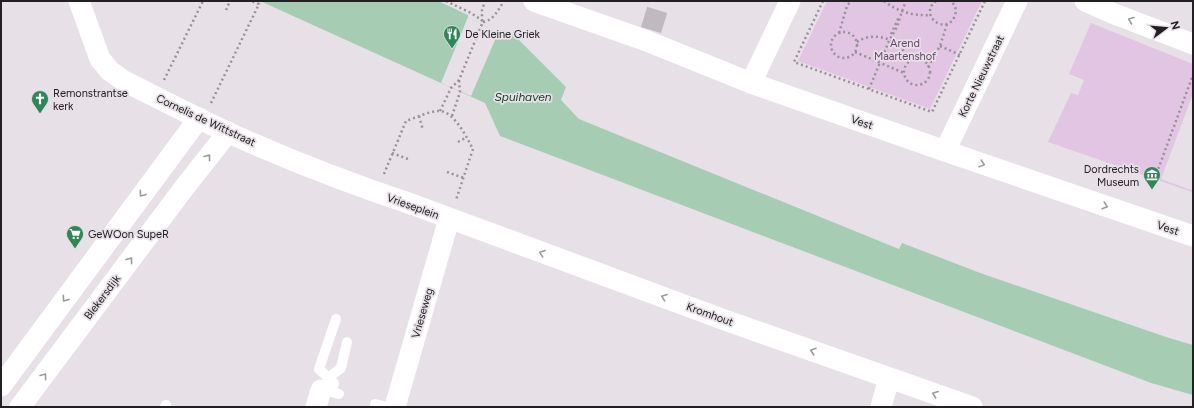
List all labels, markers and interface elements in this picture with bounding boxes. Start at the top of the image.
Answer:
north arrow [1146,8,1186,48]
one-way arrow [1127,17,1134,25]
text: N [1168,19,1183,31]
restaurant icon: De Kleine Griek [442,24,462,49]
place label: De Kleine Griek [465,28,540,41]
street label: Korte Nieuwstraat [956,33,1007,119]
park label: Arend Maartenshof [874,37,937,63]
place label: Remonstrantse kerk [53,87,128,113]
church icon: Remonstrantse kerk [30,89,50,114]
water label: Spuihaven [494,90,552,104]
street label: Cornelis de Wittstraat [154,92,257,149]
street label: Vest [849,113,875,132]
one-way arrow [204,154,211,161]
one-way arrow [978,159,985,168]
place label: Dordrechts Museum [1084,163,1139,189]
museum icon: Dordrechts Museum [1142,165,1162,190]
one-way arrow [140,189,147,196]
street label: Vrieseplein [385,191,441,222]
one-way arrow [1101,201,1108,210]
street label: Vest [1155,219,1181,238]
supermarket icon: GeWOon SupeR [65,224,85,249]
place label: GeWOon SupeR [88,228,169,241]
one-way arrow [538,249,545,257]
one-way arrow [125,258,132,265]
street label: Blekersdijk [81,272,124,322]
street label: Vrieseweg [409,286,436,340]
one-way arrow [63,294,70,301]
one-way arrow [660,294,667,302]
street label: Kromhout [685,300,735,329]
one-way arrow [809,347,816,355]
one-way arrow [39,373,46,380]
one-way arrow [932,390,939,399]

